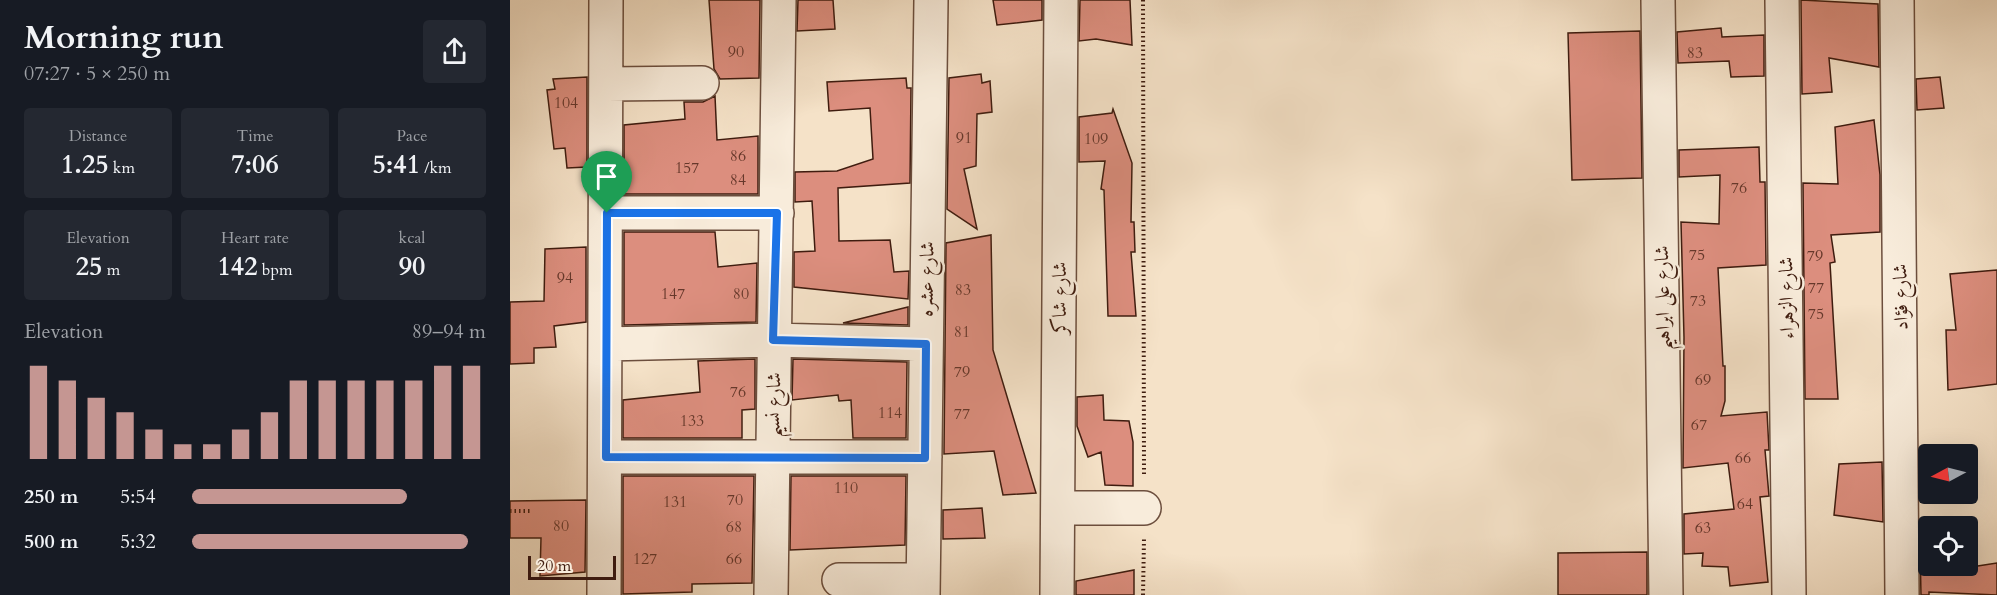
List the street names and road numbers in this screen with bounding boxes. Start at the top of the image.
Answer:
street label: شارع عشره [912,241,945,317]
street label: شارع على ابراهيم [1648,245,1683,351]
street label: شارع الزهراء [1772,256,1805,339]
street label: شارع شاكر [1046,262,1077,336]
street label: شارع فؤاد [1886,264,1919,330]
street label: شارع نسيم [759,372,794,438]

